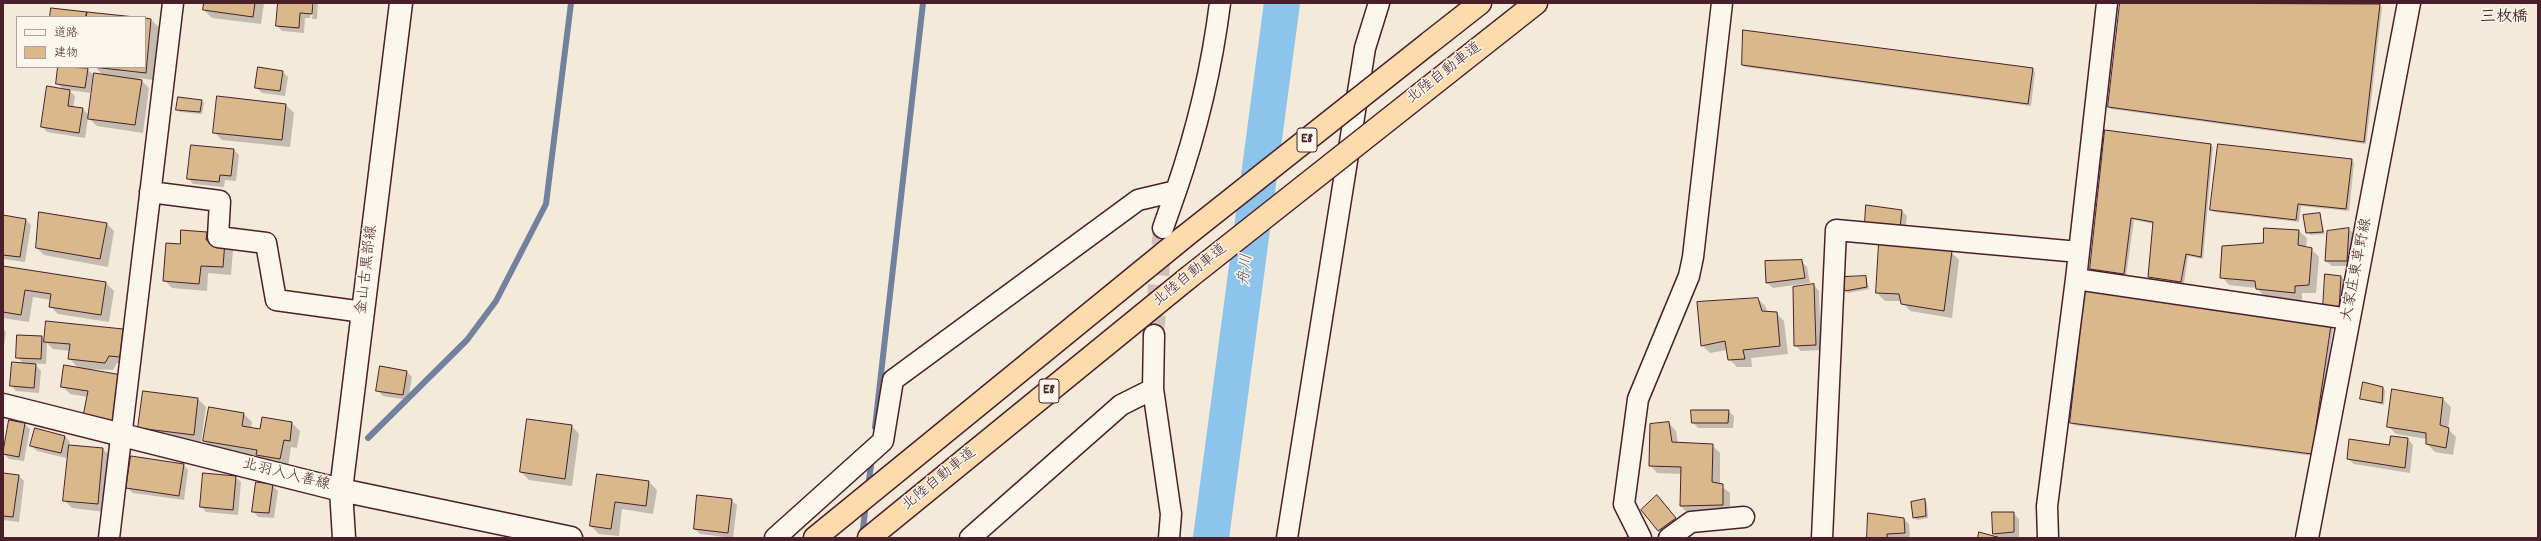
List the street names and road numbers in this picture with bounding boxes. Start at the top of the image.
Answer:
street label: 北陸自動車道 [1404,39,1486,109]
road number: E8 [1297,128,1317,152]
street label: 大家庄東草野線 [2339,217,2377,323]
street label: 金山古黒部線 [354,224,382,316]
street label: 北陸自動車道 [1150,241,1232,311]
road number: E8 [1039,379,1059,403]
street label: 北陸自動車道 [899,445,981,515]
street label: 北羽入入善線 [240,456,332,496]

